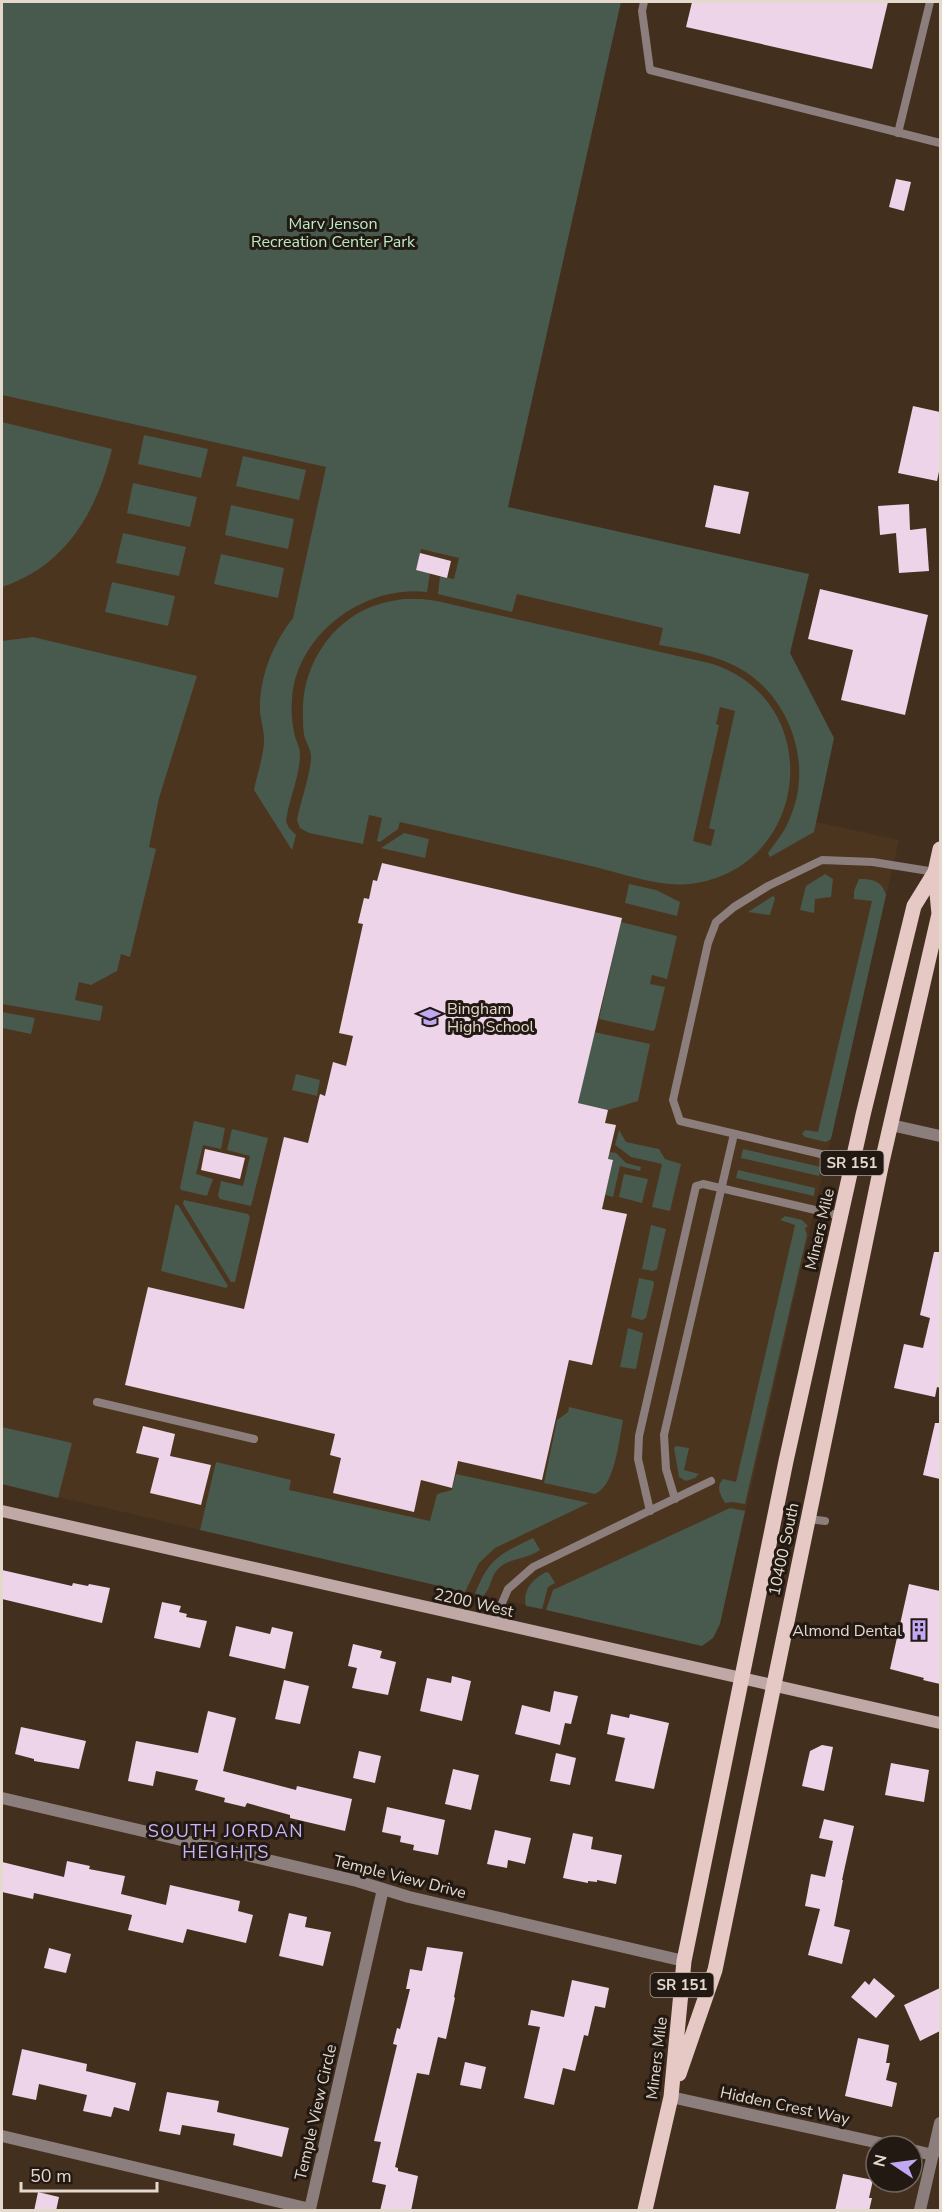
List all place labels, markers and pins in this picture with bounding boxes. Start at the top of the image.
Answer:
place label: Bingham High School [447,998,535,1038]
school or university icon: Bingham High School [418,1005,442,1029]
building icon: Almond Dental [907,1618,931,1642]
place label: Almond Dental [792,1620,902,1642]

